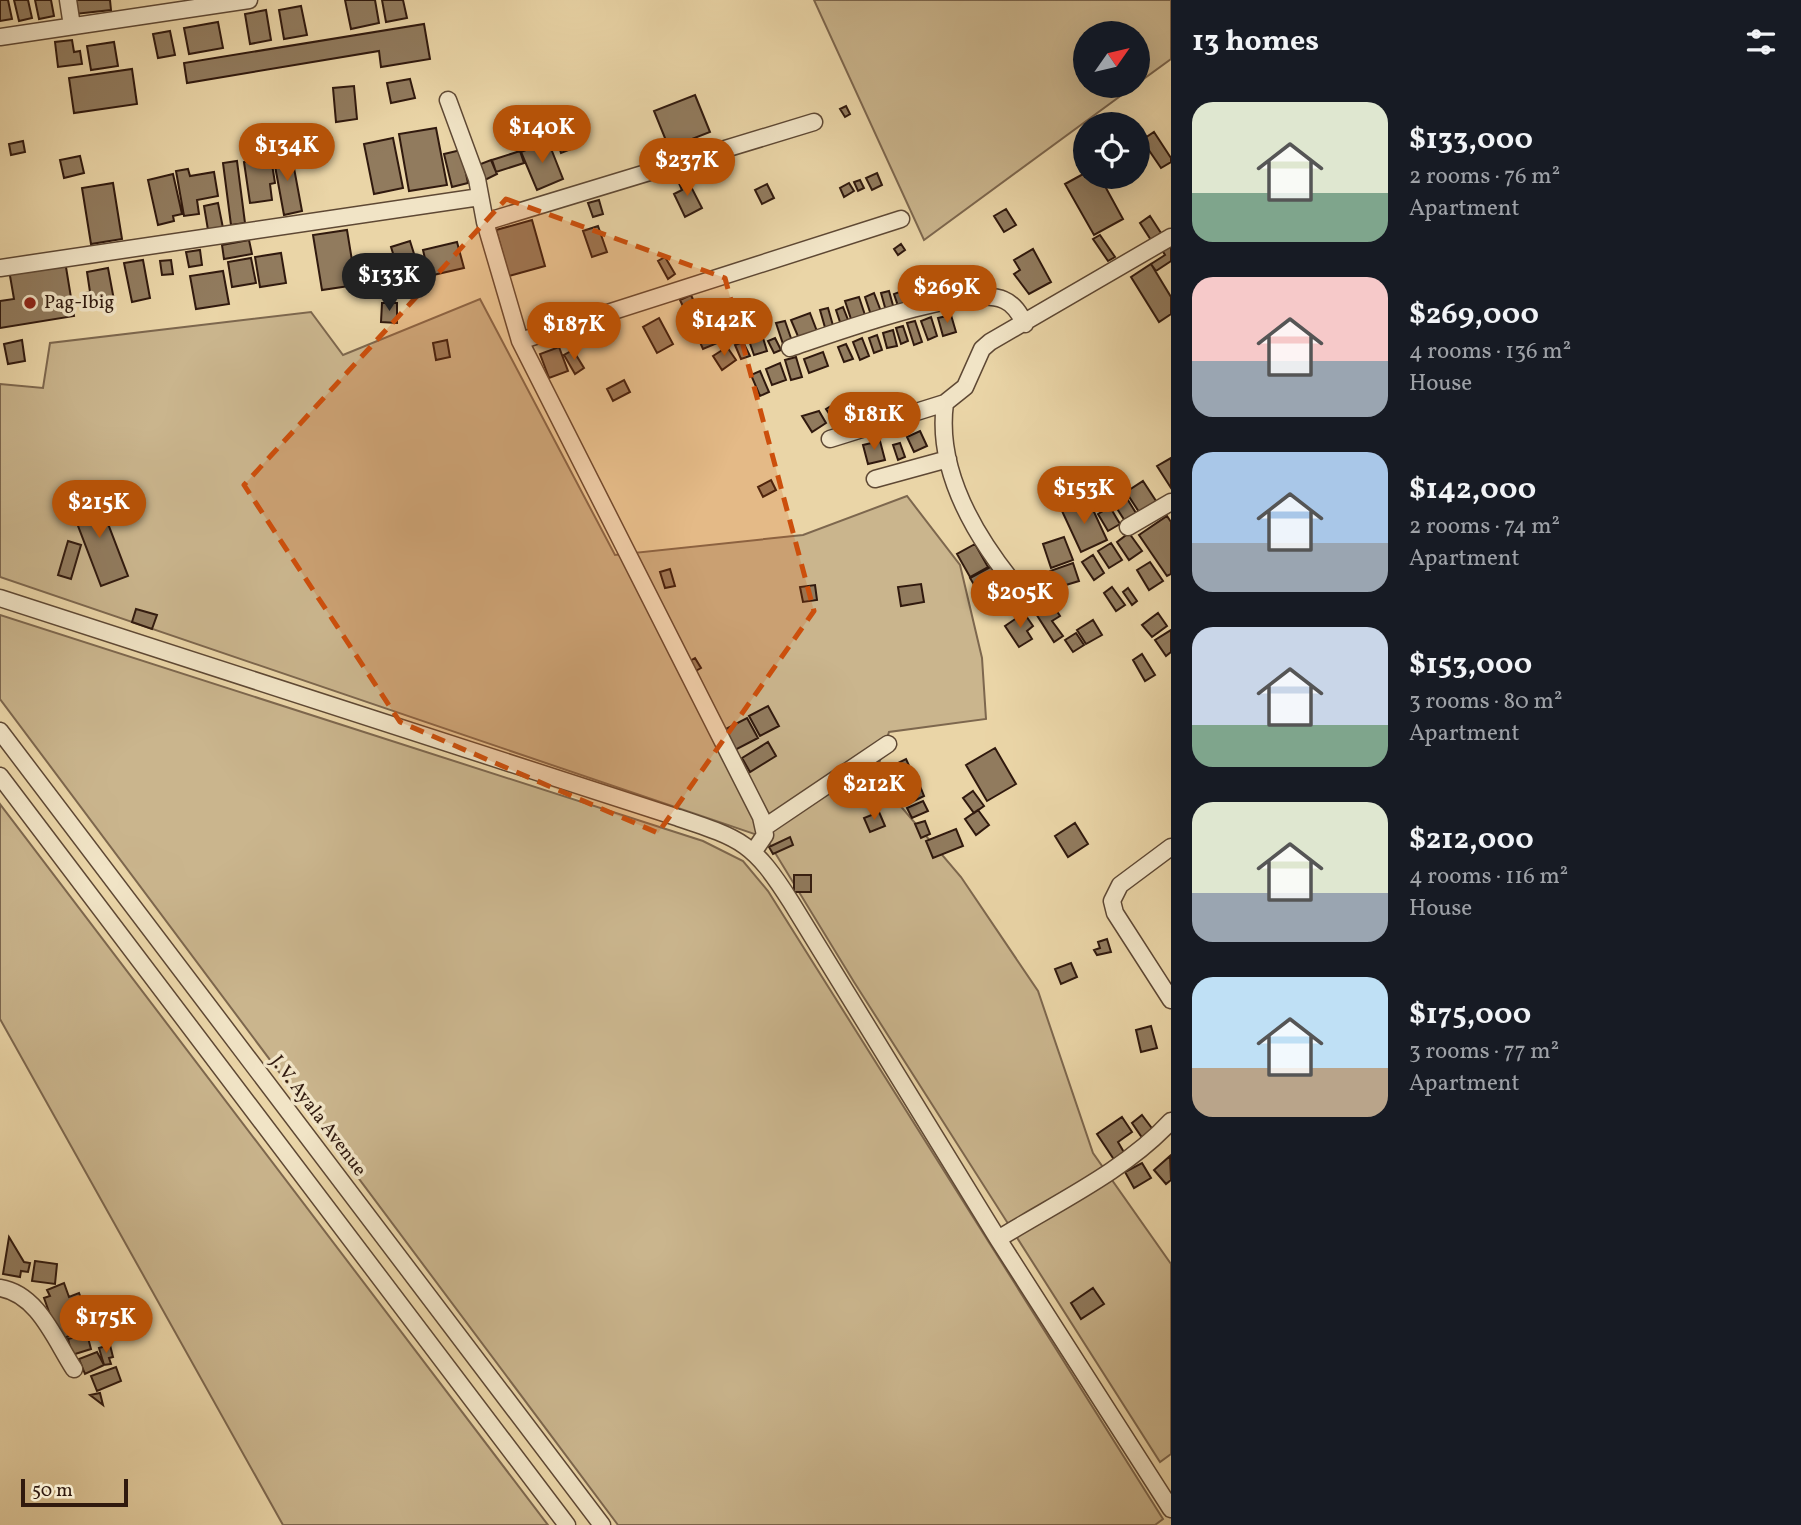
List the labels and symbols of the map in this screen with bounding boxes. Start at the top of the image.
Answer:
north arrow [1073,21,1150,98]
pin: $140K [493,106,591,165]
pin: $134K [238,124,336,183]
pin: $237K [638,138,736,198]
pin: $133K [340,254,438,313]
pin: $269K [898,266,996,325]
place label: Pag-Ibig [44,290,114,316]
marker: Pag-Ibig [22,295,38,311]
pin: $142K [675,298,773,358]
pin: $187K [525,302,623,362]
pin: $181K [825,392,923,452]
pin: $153K [1035,466,1133,526]
pin: $215K [50,480,148,540]
pin: $205K [971,570,1069,630]
pin: $212K [825,762,923,822]
street label: J. V. Ayala Avenue [264,1050,372,1182]
pin: $175K [57,1296,155,1355]
scale bar [21,1476,128,1508]

